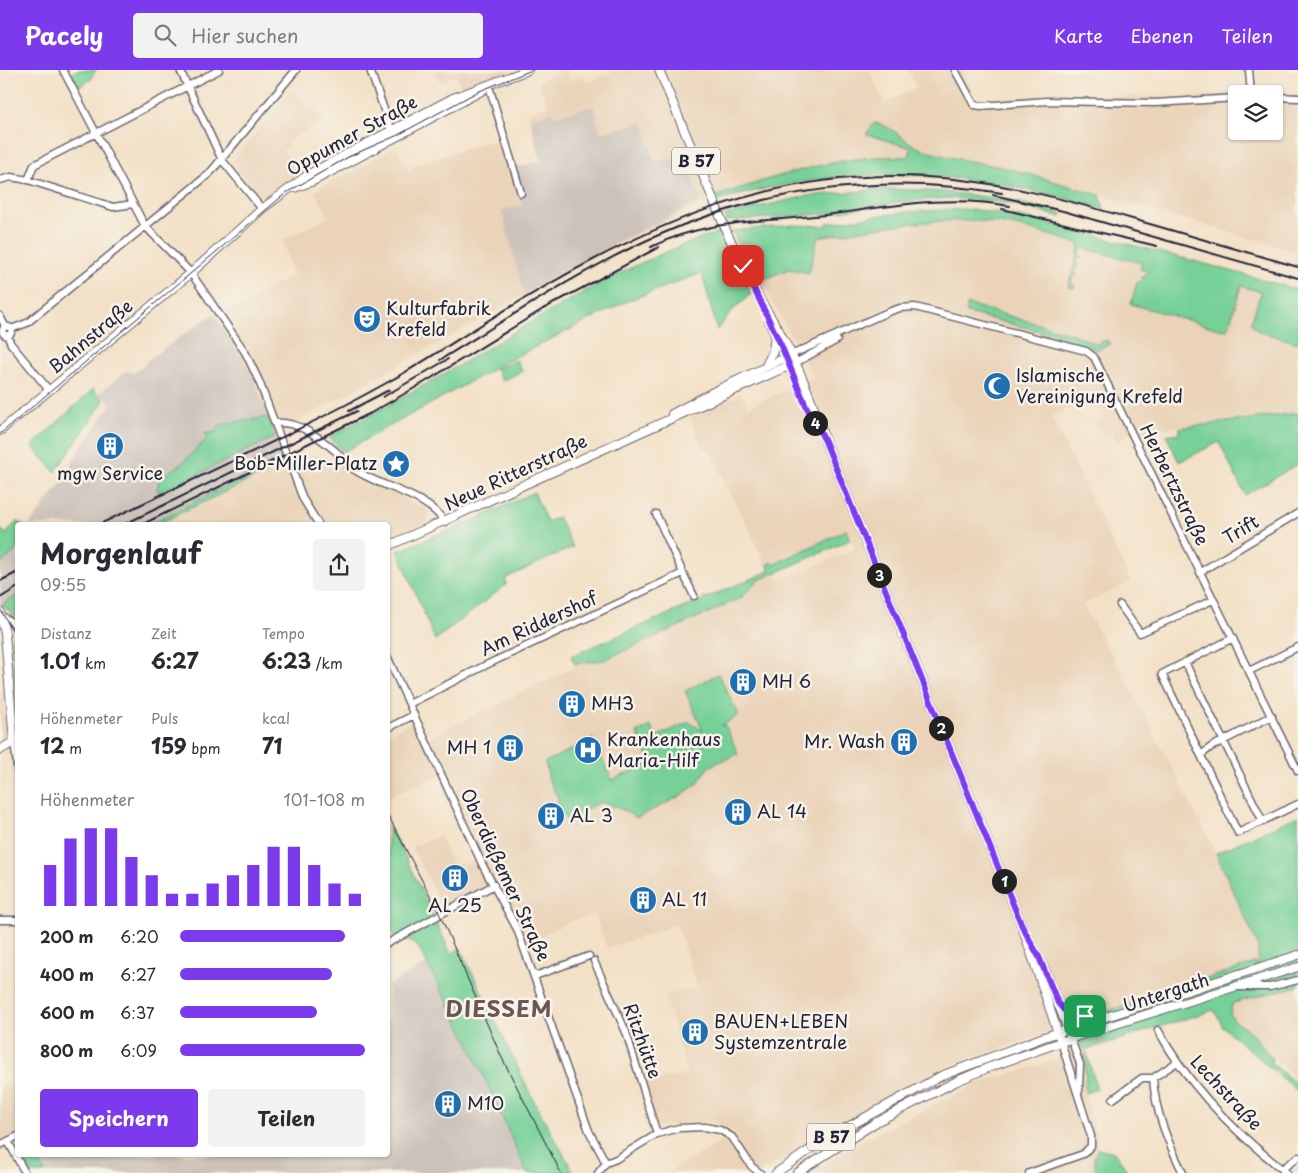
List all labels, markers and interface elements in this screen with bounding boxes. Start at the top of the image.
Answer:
search box [133,13,483,58]
text: Pacely [25,17,103,53]
icon: search [151,21,179,49]
text: Hier suchen [191,21,299,49]
text: Karte [1054,22,1103,49]
text: Ebenen [1131,22,1194,49]
text: Teilen [1222,22,1273,49]
map controls [1228,85,1283,140]
button: layers [1228,85,1283,140]
street label: Oppumer Straße [281,88,421,182]
road number: B 57 [672,148,720,174]
pin [722,245,764,287]
icon: check [729,252,757,280]
street label: Bahnstraße [42,292,138,379]
place label: Kulturfabrik Krefeld [386,294,491,342]
theatre icon: Kulturfabrik Krefeld [352,304,382,334]
place label: Islamische Vereinigung Krefeld [1016,361,1183,409]
mosque icon: Islamische Vereinigung Krefeld [982,371,1012,401]
pin: 4 [802,410,828,436]
text: 4 [811,413,820,434]
street label: Herbertzstraße [1134,419,1217,550]
street label: Neue Ritterstraße [439,427,591,517]
building icon: mgw Service [95,431,125,461]
place label: Bob-Miller-Platz [234,449,377,476]
place icon: Bob-Miller-Platz [381,449,411,479]
place label: mgw Service [57,459,163,486]
street label: Trift [1217,507,1263,550]
text: Morgenlauf [40,531,201,574]
button: share [313,539,365,591]
pin: 3 [866,562,892,588]
text: 3 [875,565,884,586]
text: 09:55 [40,572,86,596]
street label: Am Riddershof [475,583,603,662]
text: Distanz [40,623,91,644]
text: Zeit [151,623,177,644]
text: Tempo [262,623,305,644]
text: 1.01 [40,644,80,676]
text: 6:27 [151,644,198,676]
text: 6:23 [262,644,311,676]
text: km [80,653,106,674]
text: /km [311,653,343,674]
building icon: MH 6 [728,667,758,697]
place label: MH 6 [762,667,811,694]
building icon: MH3 [557,689,587,719]
place label: MH3 [591,689,634,716]
text: Höhenmeter [40,708,123,729]
text: Puls [151,708,178,729]
text: kcal [262,708,290,729]
pin: 2 [928,716,954,740]
text: 2 [937,718,946,739]
place label: Krankenhaus Maria-Hilf [607,725,721,773]
place label: Mr. Wash [804,727,885,754]
building icon: Mr. Wash [889,727,919,757]
text: 12 [40,729,65,761]
text: 159 [151,729,187,761]
text: 71 [262,729,282,761]
place label: MH 1 [447,733,491,760]
building icon: MH 1 [495,733,525,763]
hospital icon: Krankenhaus Maria-Hilf [573,735,603,765]
text: m [65,738,82,759]
text: bpm [187,738,220,759]
street label: Oberdießemer Straße [454,784,558,965]
text: Höhenmeter [40,787,134,811]
text: 101–108 m [284,787,365,811]
building icon: AL 14 [723,797,753,827]
place label: AL 14 [757,797,807,824]
building icon: AL 3 [536,801,566,831]
place label: AL 3 [570,801,613,828]
building icon: AL 25 [440,863,470,893]
pin: 1 [992,868,1016,894]
text: 1 [1001,871,1008,892]
building icon: AL 11 [628,885,658,915]
place label: AL 11 [662,885,707,912]
place label: AL 25 [428,891,482,918]
text: 200 m [40,924,94,948]
text: 6:20 [120,924,159,948]
text: 400 m [40,962,94,986]
text: 6:27 [120,962,156,986]
street label: Untergath [1119,965,1212,1018]
district label: DIESSEM [446,991,552,1024]
pin [1064,995,1106,1037]
street label: Ritzhütte [617,999,670,1082]
text: 600 m [40,1000,94,1024]
text: 6:37 [120,1000,155,1024]
icon: arrive [1071,1002,1099,1030]
place label: BAUEN+LEBEN Systemzentrale [714,1007,848,1055]
building icon: BAUEN+LEBEN Systemzentrale [680,1017,710,1047]
text: 800 m [40,1038,93,1062]
text: 6:09 [120,1038,157,1062]
street label: Lechstraße [1185,1048,1269,1136]
button: Speichern [40,1089,198,1147]
button: Teilen [208,1089,365,1147]
building icon: M10 [433,1089,463,1119]
place label: M10 [467,1089,504,1116]
road number: B 57 [807,1124,855,1150]

